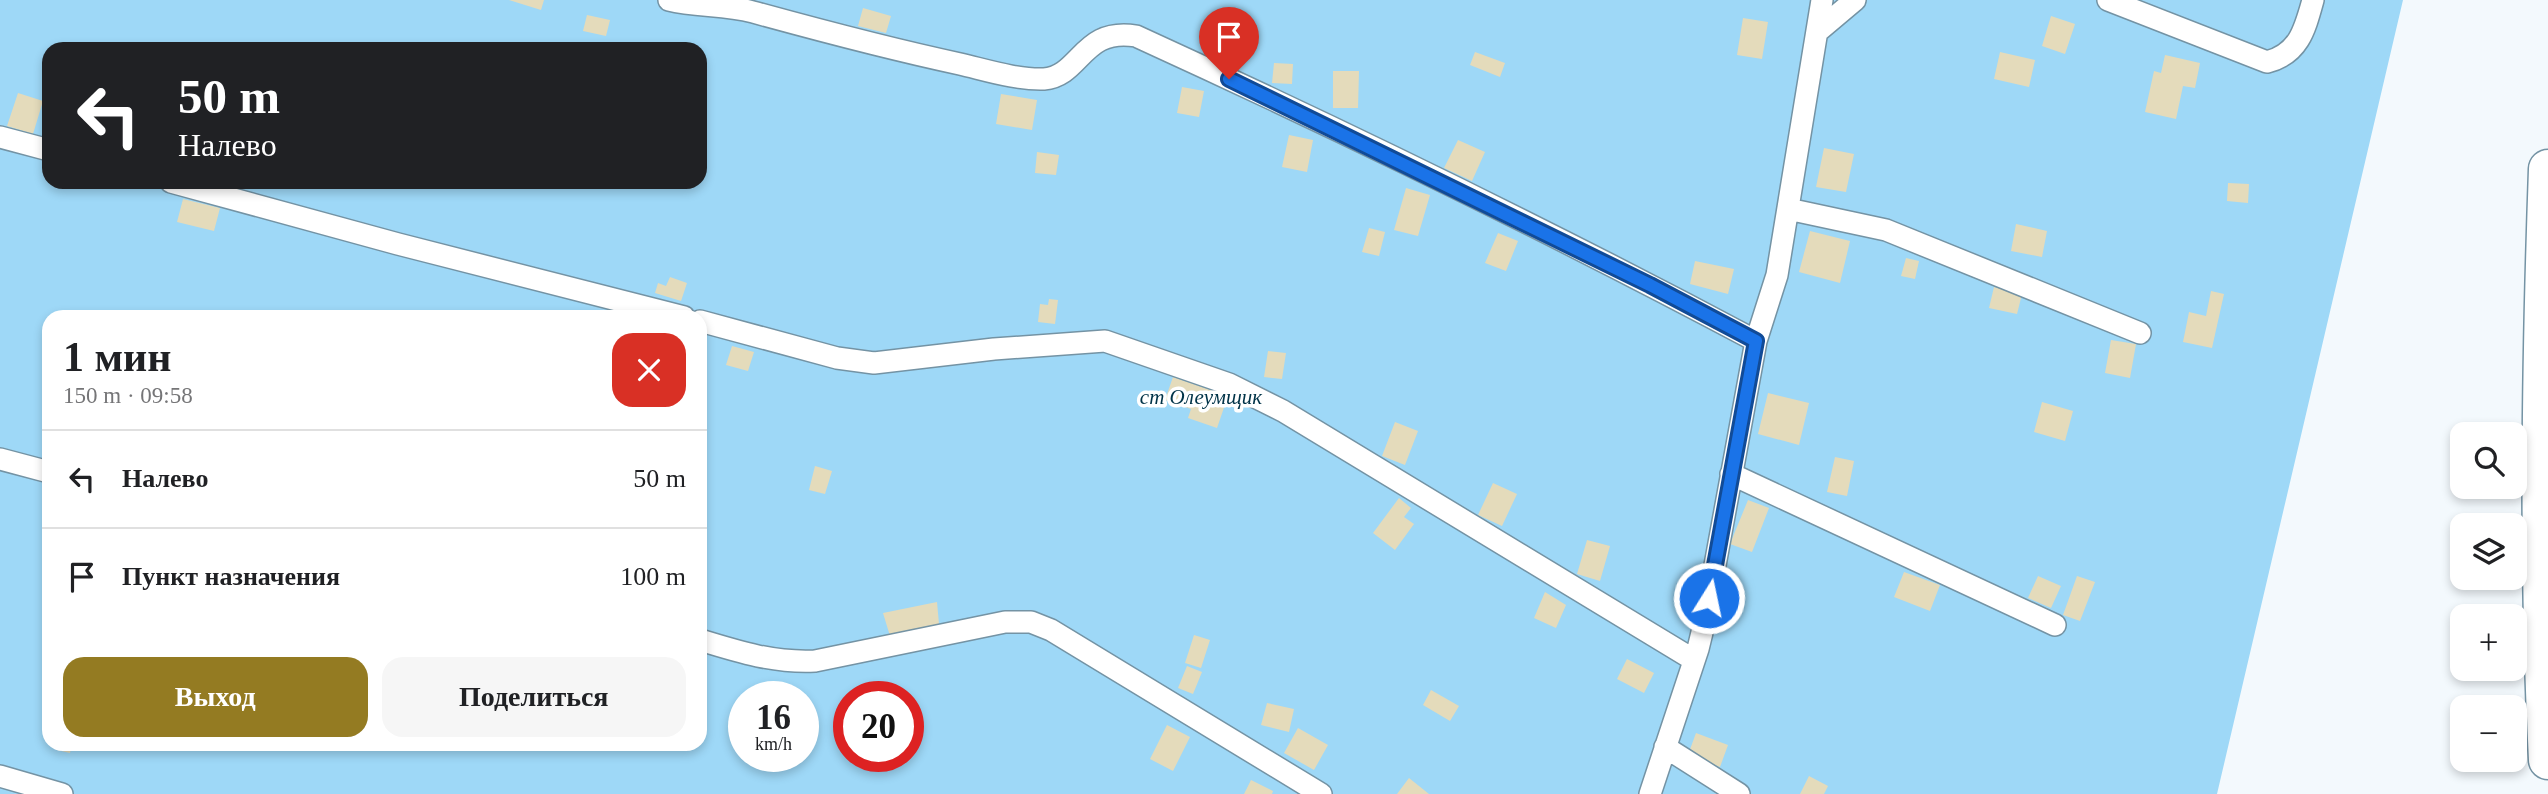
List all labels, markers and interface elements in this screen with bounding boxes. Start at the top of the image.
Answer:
pin [1199,7,1259,79]
icon: arrive [1210,18,1248,56]
text: 50 m [178,69,280,124]
icon: left [63,70,154,161]
text: Налево [178,127,277,163]
button: close [612,333,686,407]
text: 1 мин [63,334,172,380]
text: 150 m · 09:58 [63,383,193,408]
park label: ст Олеумщик [1140,385,1262,409]
map controls [2450,422,2527,772]
button: search [2450,422,2527,499]
icon: left [63,460,101,498]
text: Налево [122,464,208,493]
text: 50 m [633,464,686,493]
button: layers [2450,513,2527,590]
icon: arrive [63,558,101,596]
position arrow [1672,561,1746,635]
text: Пункт назначения [122,562,340,591]
text: 100 m [620,562,686,591]
button: + [2450,604,2527,681]
button: Выход [63,657,368,737]
button: Поделиться [382,657,686,737]
speed limit sign: 20 [833,681,924,772]
button: − [2450,695,2527,772]
text: 16 [756,698,791,737]
text: km/h [755,734,792,754]

